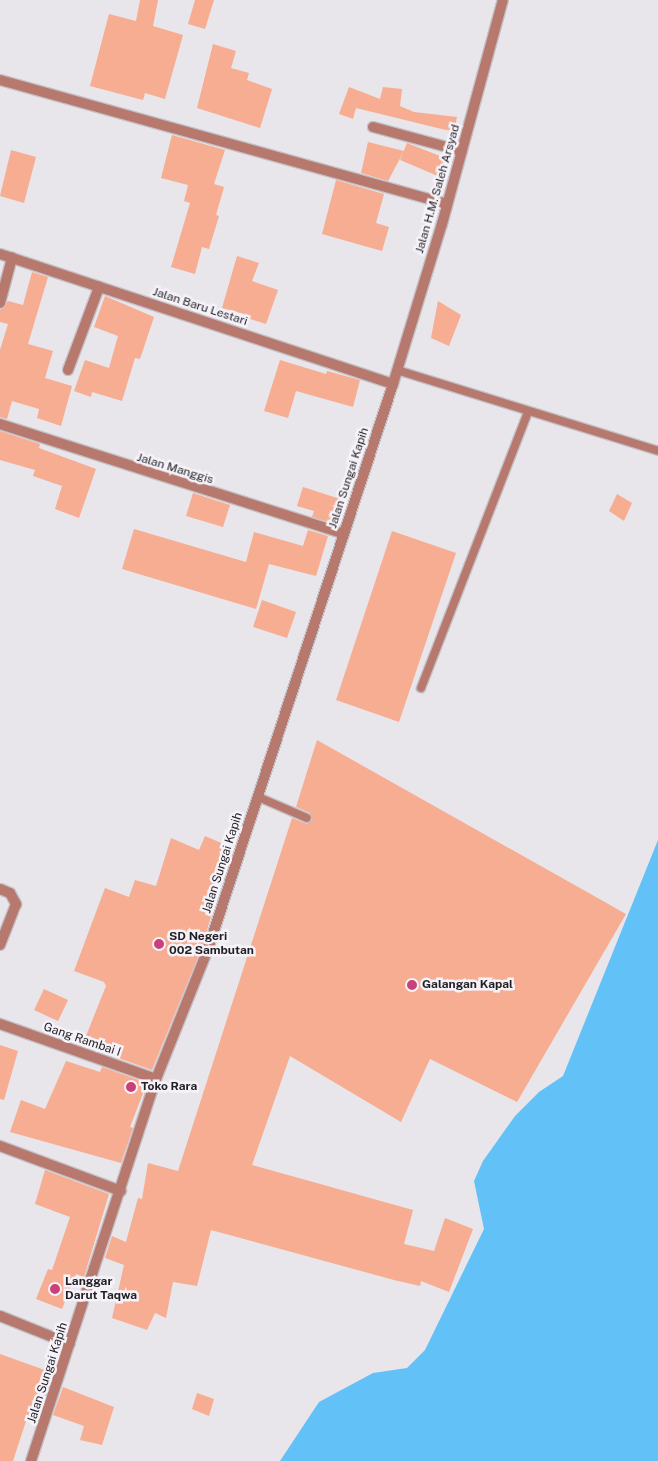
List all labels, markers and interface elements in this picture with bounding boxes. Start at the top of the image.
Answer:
street label: Jalan H.M. Saleh Arsyad [413,123,463,255]
street label: Jalan Baru Lestari [151,285,249,329]
street label: Jalan Sungai Kapih [326,426,372,530]
street label: Jalan Manggis [135,451,215,487]
street label: Jalan Sungai Kapih [200,811,246,915]
place label: SD Negeri 002 Sambutan [169,930,254,958]
marker: SD Negeri 002 Sambutan [153,938,165,950]
place label: Galangan Kapal [422,978,513,992]
marker: Galangan Kapal [406,979,418,991]
street label: Gang Rambai I [41,1020,123,1060]
place label: Toko Rara [141,1080,197,1094]
marker: Toko Rara [125,1081,137,1093]
place label: Langgar Darut Taqwa [65,1275,137,1303]
marker: Langgar Darut Taqwa [49,1283,61,1295]
street label: Jalan Sungai Kapih [25,1321,71,1425]

